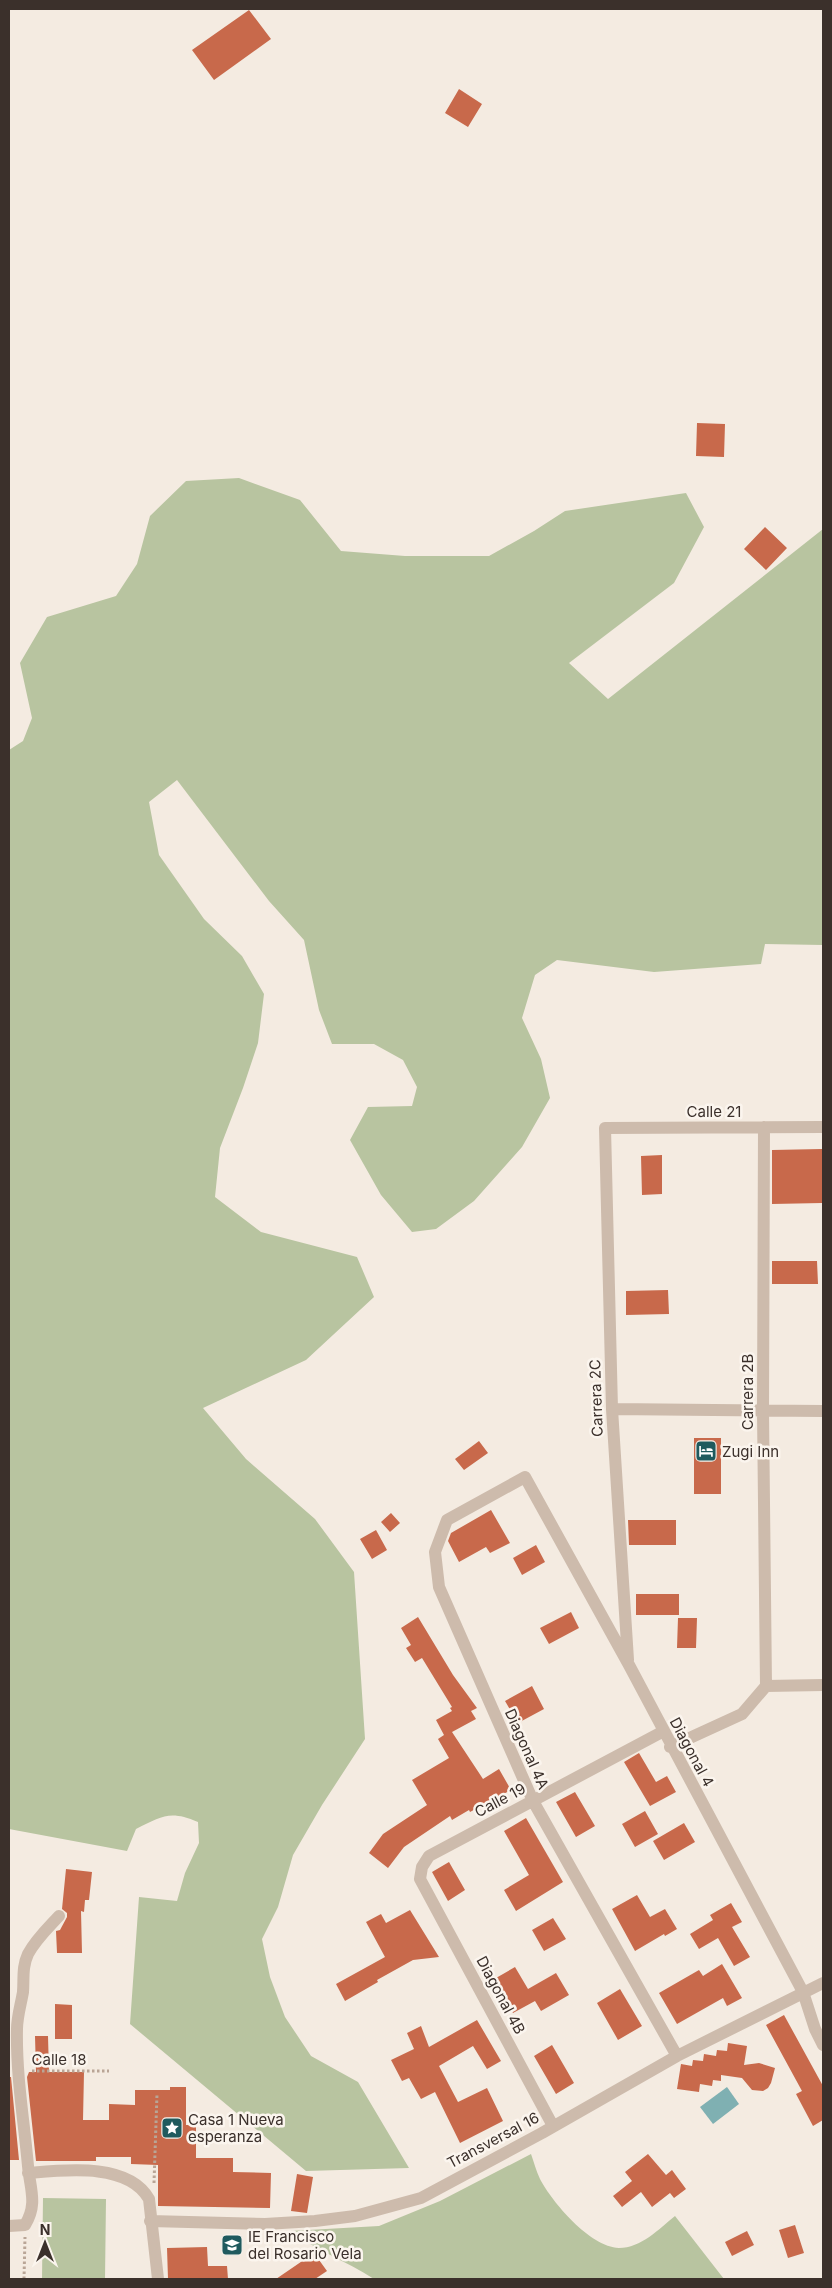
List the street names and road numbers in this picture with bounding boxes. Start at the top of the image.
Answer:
street label: Calle 21 [687,1102,741,1121]
street label: Carrera 2B [738,1354,757,1430]
street label: Carrera 2C [585,1359,607,1437]
street label: Diagonal 4A [501,1706,553,1792]
street label: Diagonal 4 [666,1714,718,1790]
street label: Calle 19 [471,1779,529,1821]
street label: Diagonal 4B [472,1953,530,2037]
street label: Calle 18 [32,2050,87,2069]
street label: Transversal 16 [444,2108,542,2172]

